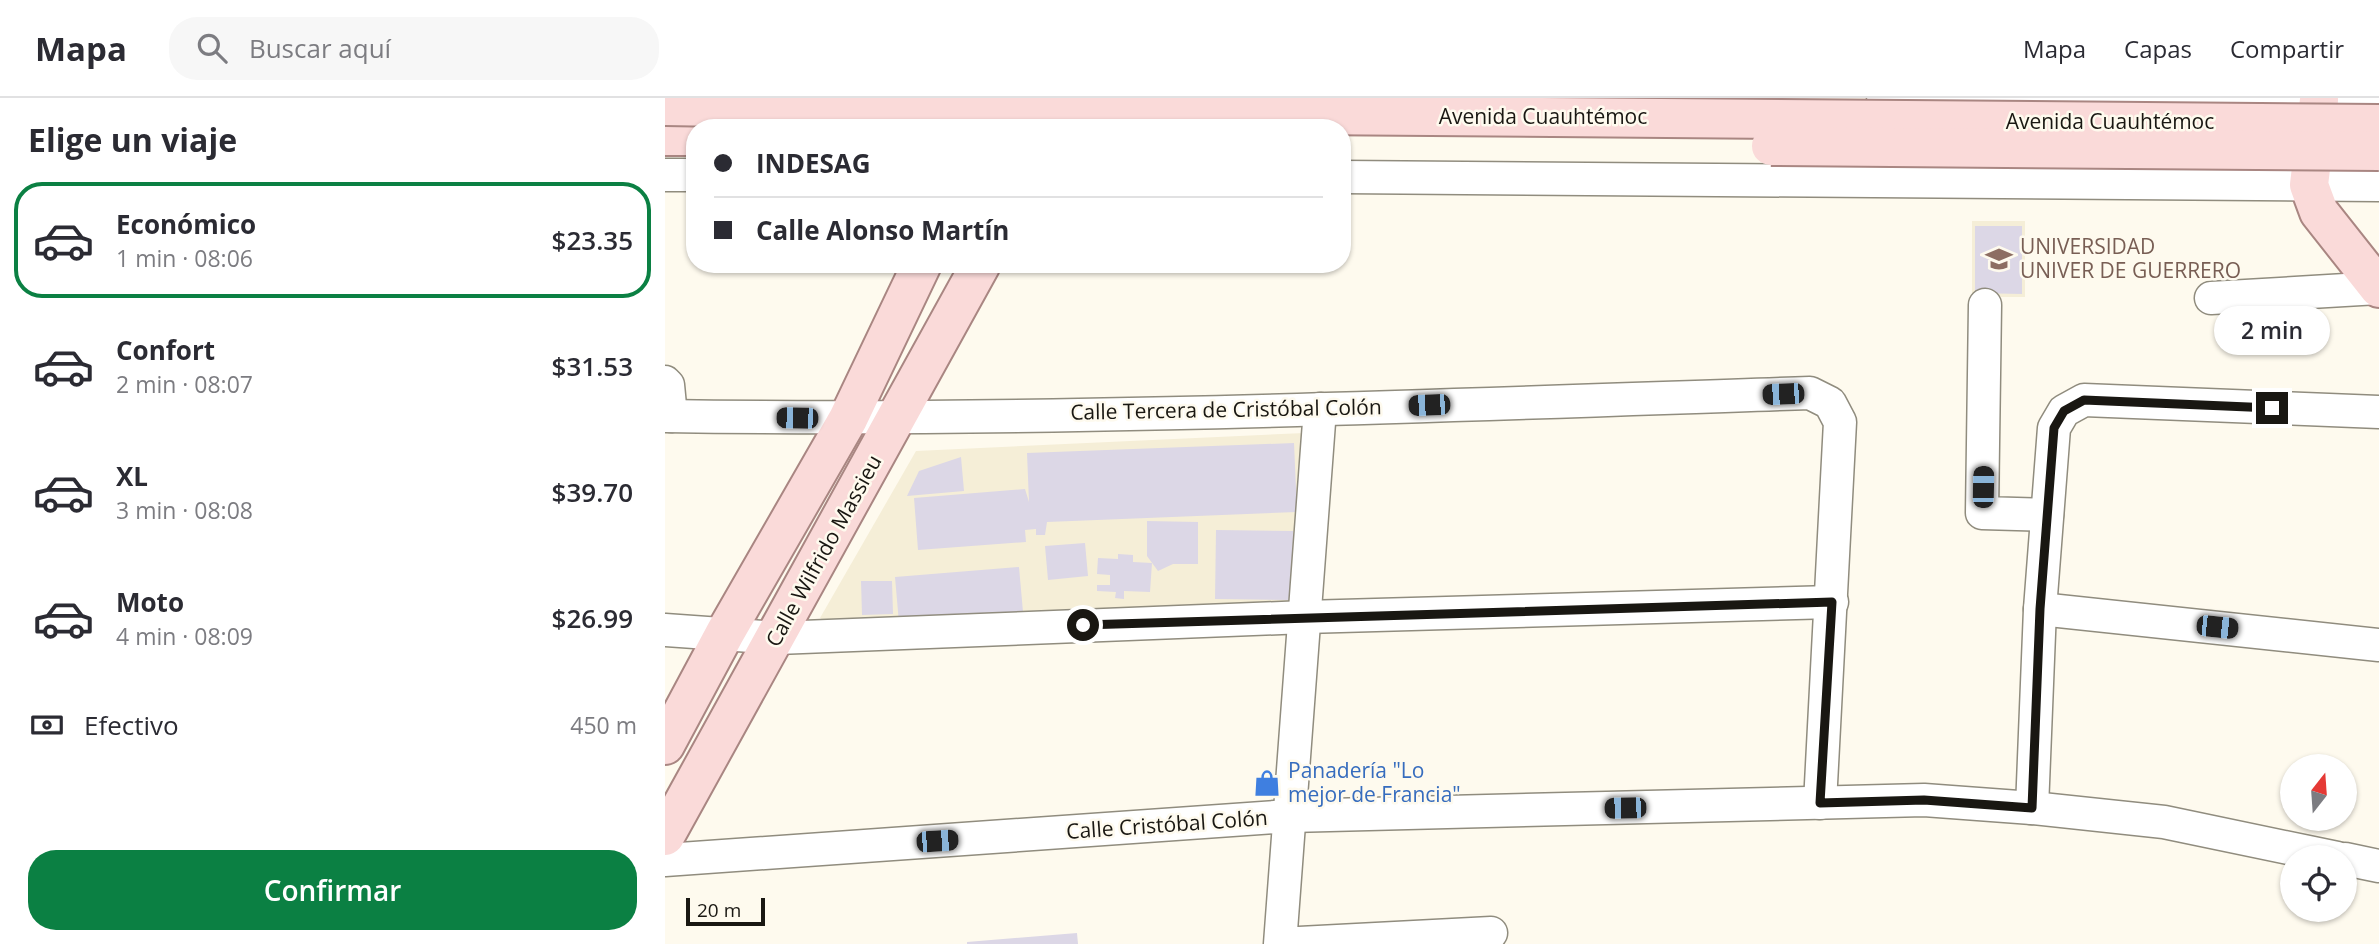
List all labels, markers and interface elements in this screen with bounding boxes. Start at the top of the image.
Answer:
search box [169,17,659,80]
text: Mapa [35,26,127,71]
icon: search [193,29,231,67]
text: Buscar aquí [249,30,391,66]
text: Mapa [2023,32,2086,65]
text: Capas [2124,32,2192,65]
text: Compartir [2230,32,2344,65]
street label: Avenida Cuauhtémoc [1439,102,1647,130]
street label: Avenida Cuauhtémoc [2006,107,2214,135]
text: Elige un viaje [28,118,237,161]
text: INDESAG [756,145,871,181]
text: Económico [116,206,256,242]
icon: car [32,209,95,272]
text: Calle Alonso Martín [756,212,1009,248]
text: $23.35 [552,222,633,258]
place label: UNIVERSIDAD UNIVER DE GUERRERO [2020,232,2241,284]
text: 1 min · 08:06 [116,242,253,274]
school or university icon: UNIVERSIDAD UNIVER DE GUERRERO [1984,244,2014,274]
callout: 2 min [2214,306,2330,356]
text: 2 min [2241,314,2303,346]
text: Confort [116,332,215,368]
icon: car [32,335,95,398]
text: $31.53 [552,348,633,384]
text: 2 min · 08:07 [116,368,253,400]
car [1762,383,1805,405]
street label: Calle Tercera de Cristóbal Colón [1070,392,1382,426]
route end [2256,392,2288,424]
car [1408,394,1451,416]
car [776,407,819,429]
street label: Calle Wilfrido Massieu [759,450,888,651]
text: XL [116,458,148,494]
icon: car [32,461,95,524]
car [1973,466,1994,508]
text: $39.70 [552,474,633,510]
text: 3 min · 08:08 [116,494,253,526]
text: Moto [116,584,184,620]
icon: car [32,587,95,650]
text: $26.99 [552,600,633,636]
route start [1067,609,1099,641]
car [2196,614,2239,640]
text: 4 min · 08:09 [116,620,253,652]
icon: cash [28,706,66,744]
text: Efectivo [84,707,179,743]
text: 450 m [570,709,637,741]
north arrow [2280,754,2357,831]
map controls [2280,754,2357,922]
place label: Panadería "Lo mejor de Francia" [1288,756,1461,808]
shop icon: Panadería "Lo mejor de Francia" [1252,768,1282,798]
car [1604,797,1647,819]
street label: Calle Cristóbal Colón [1065,803,1269,845]
car [916,829,959,853]
button: locate [2280,845,2357,922]
button: Confirmar [28,850,637,930]
scale bar [686,895,765,927]
text: 20 m [697,897,741,923]

